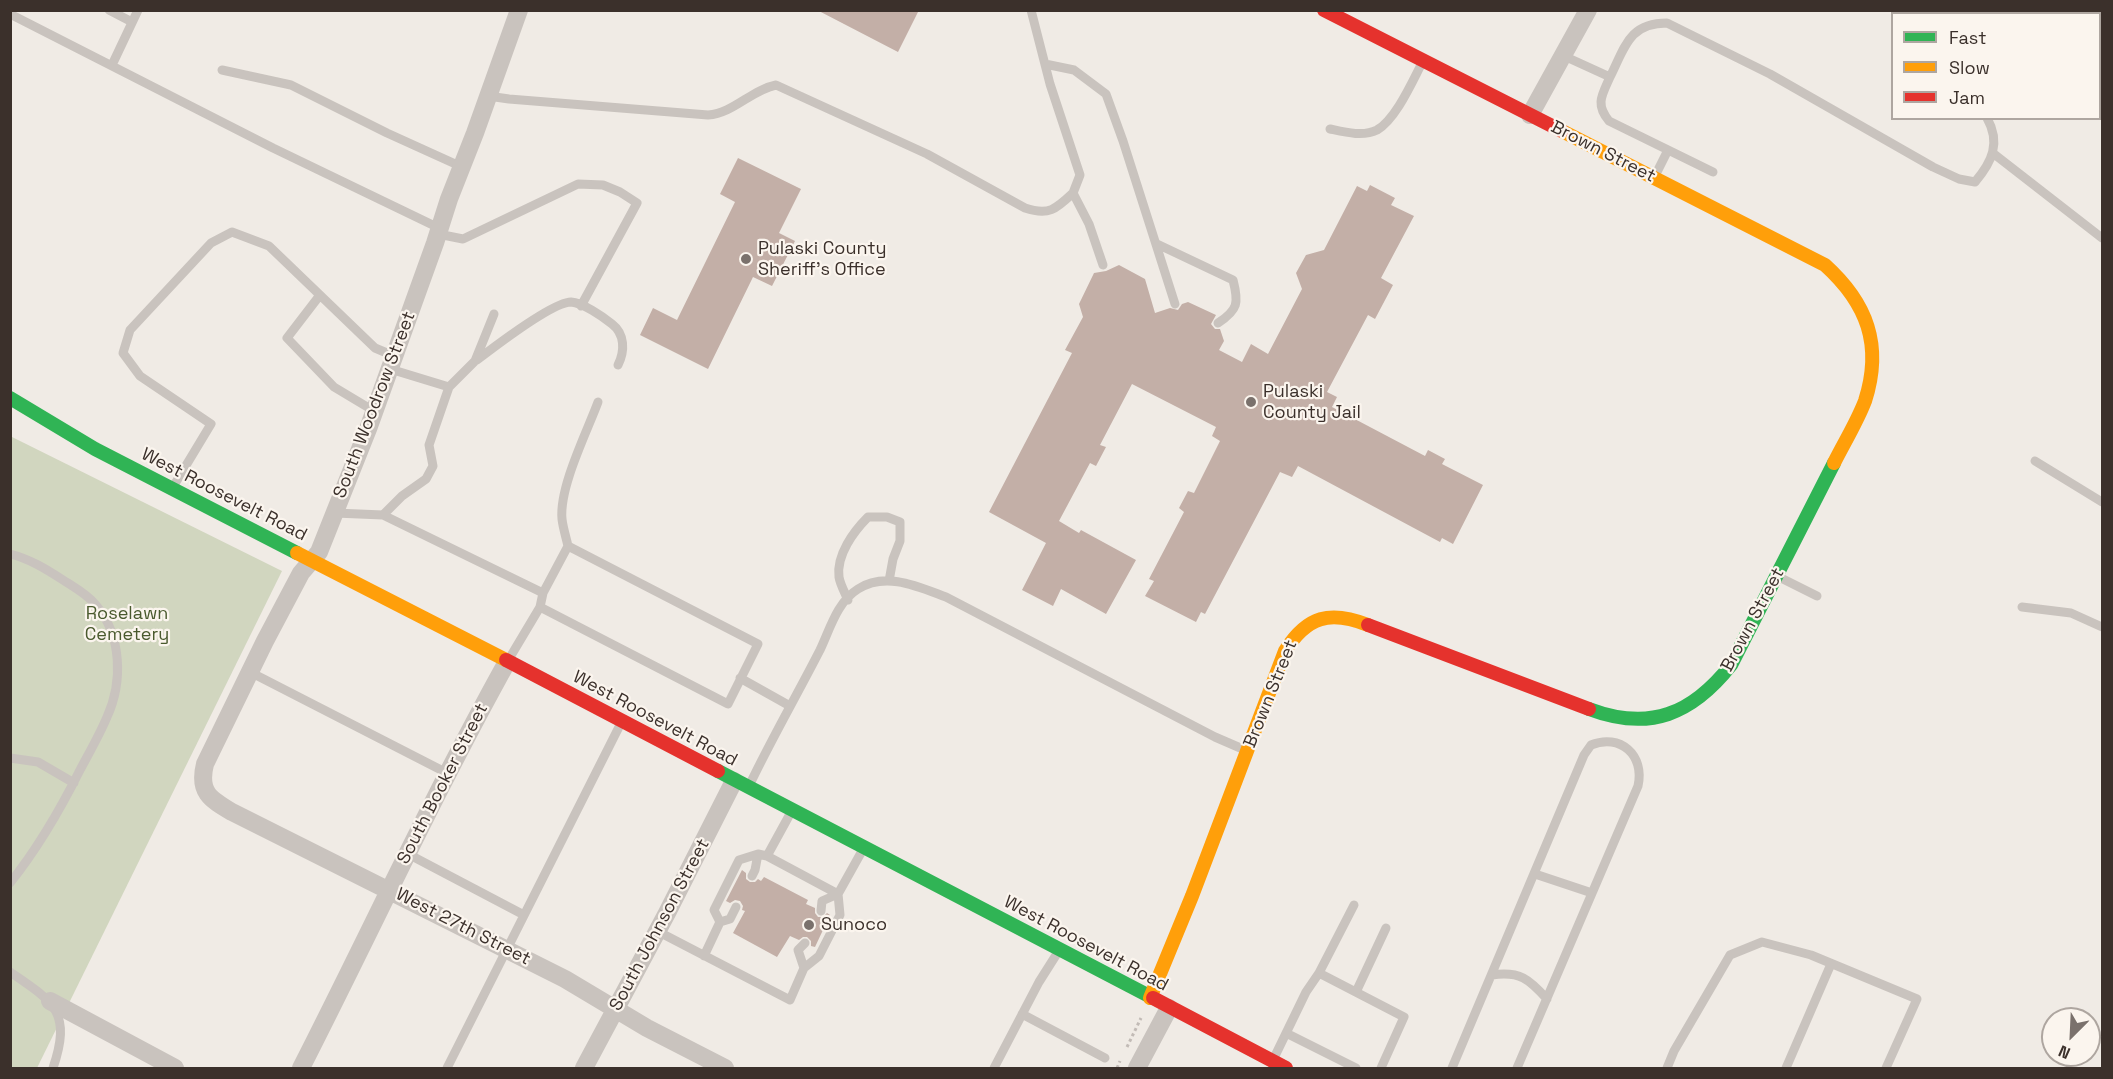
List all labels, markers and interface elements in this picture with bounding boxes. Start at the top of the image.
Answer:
legend [1891,12,2101,120]
text: Fast [1949,26,1986,49]
text: Slow [1949,56,1990,79]
text: Jam [1949,86,1985,109]
street label: Brown Street [1547,116,1659,188]
place label: Pulaski County Sheriff's Office [758,238,887,280]
marker: Pulaski County Sheriff's Office [739,252,753,266]
street label: South Woodrow Street [329,309,421,501]
place label: Pulaski County Jail [1263,381,1361,424]
marker: Pulaski County Jail [1244,395,1258,409]
street label: West Roosevelt Road [137,444,311,546]
street label: Brown Street [1717,564,1789,676]
park label: Roselawn Cemetery [85,603,169,646]
street label: Brown Street [1240,637,1302,751]
street label: West Roosevelt Road [569,666,741,772]
street label: South Booker Street [393,700,493,868]
street label: South Johnson Street [605,835,715,1015]
street label: West 27th Street [392,884,534,970]
street label: West Roosevelt Road [1000,891,1172,997]
place label: Sunoco [821,914,887,936]
marker: Sunoco [802,918,816,932]
north arrow [2041,1007,2101,1067]
text: N [2055,1040,2073,1064]

